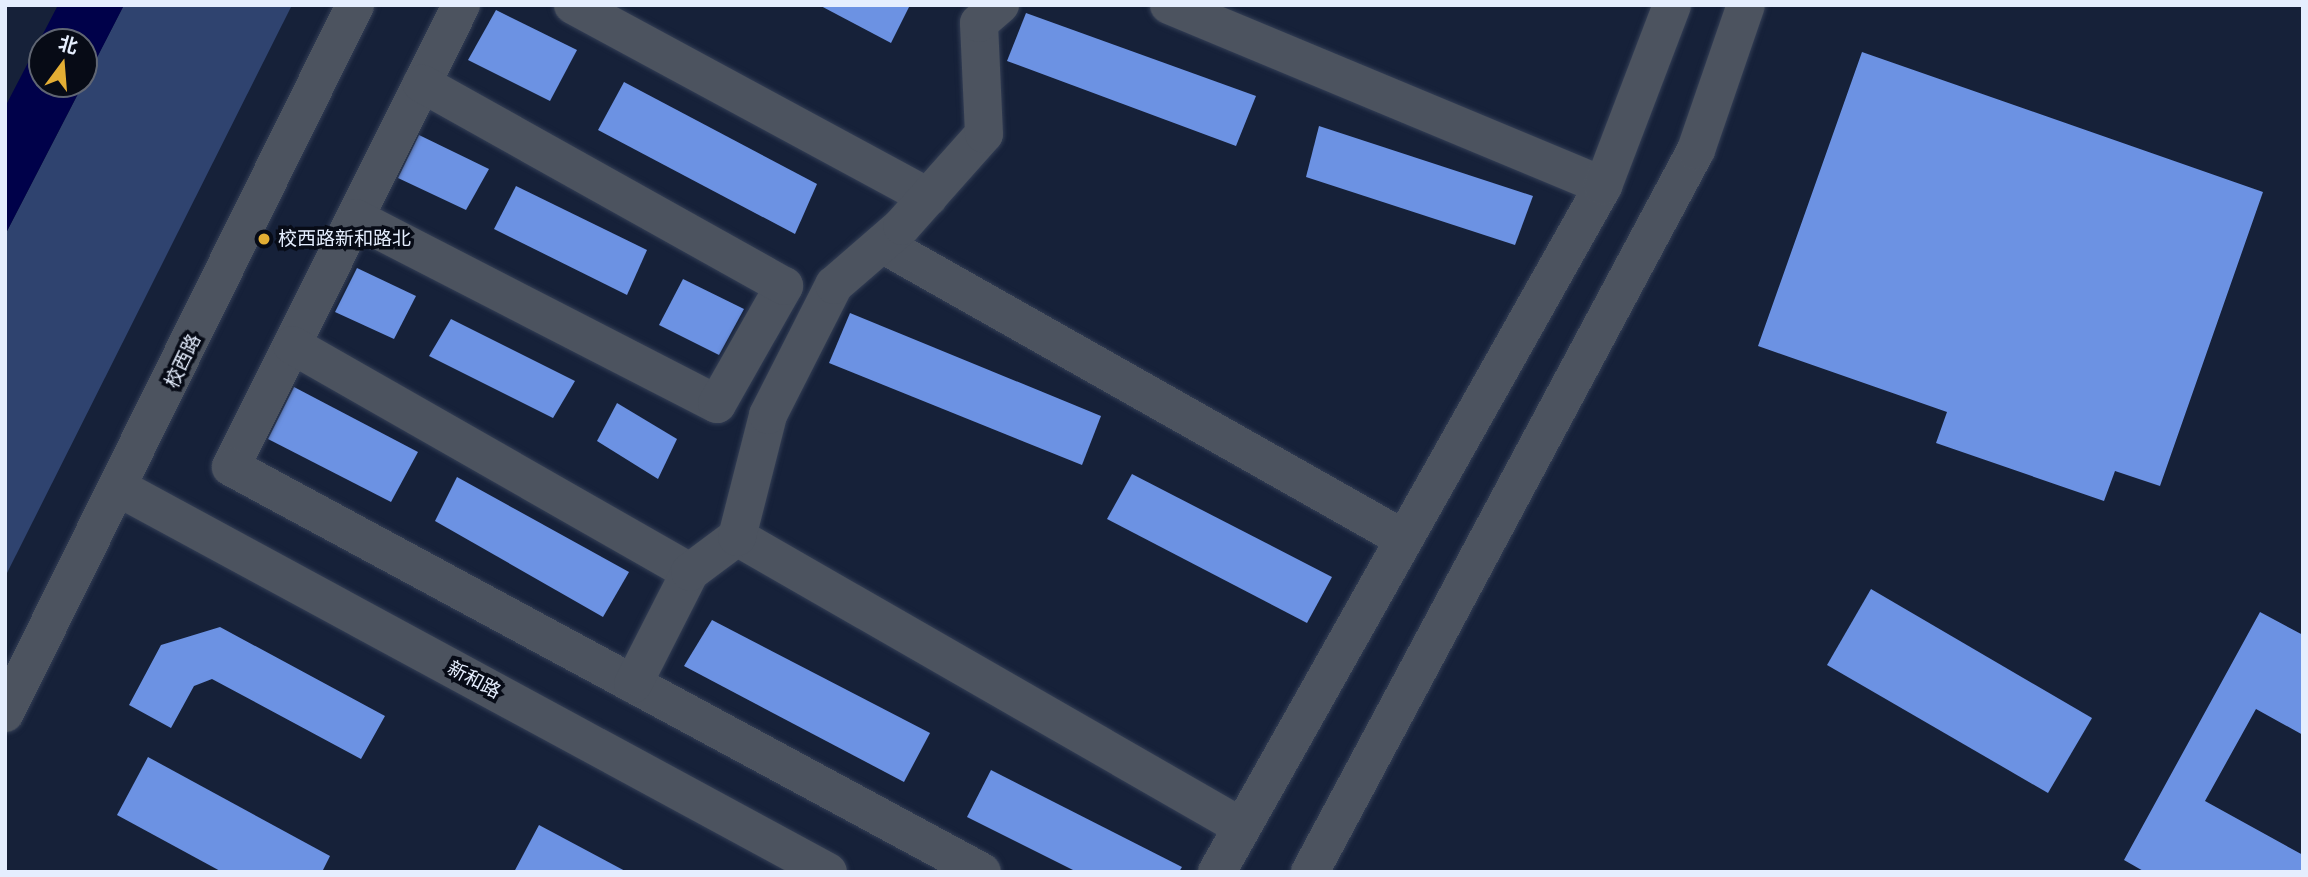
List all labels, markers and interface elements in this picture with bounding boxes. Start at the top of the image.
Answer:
north arrow [28,28,98,98]
text: 北 [56,32,80,58]
place label: 校西路新和路北 [278,228,411,250]
marker: 校西路新和路北 [256,231,272,247]
street label: 校西路 [160,330,206,392]
street label: 新和路 [443,657,505,703]

